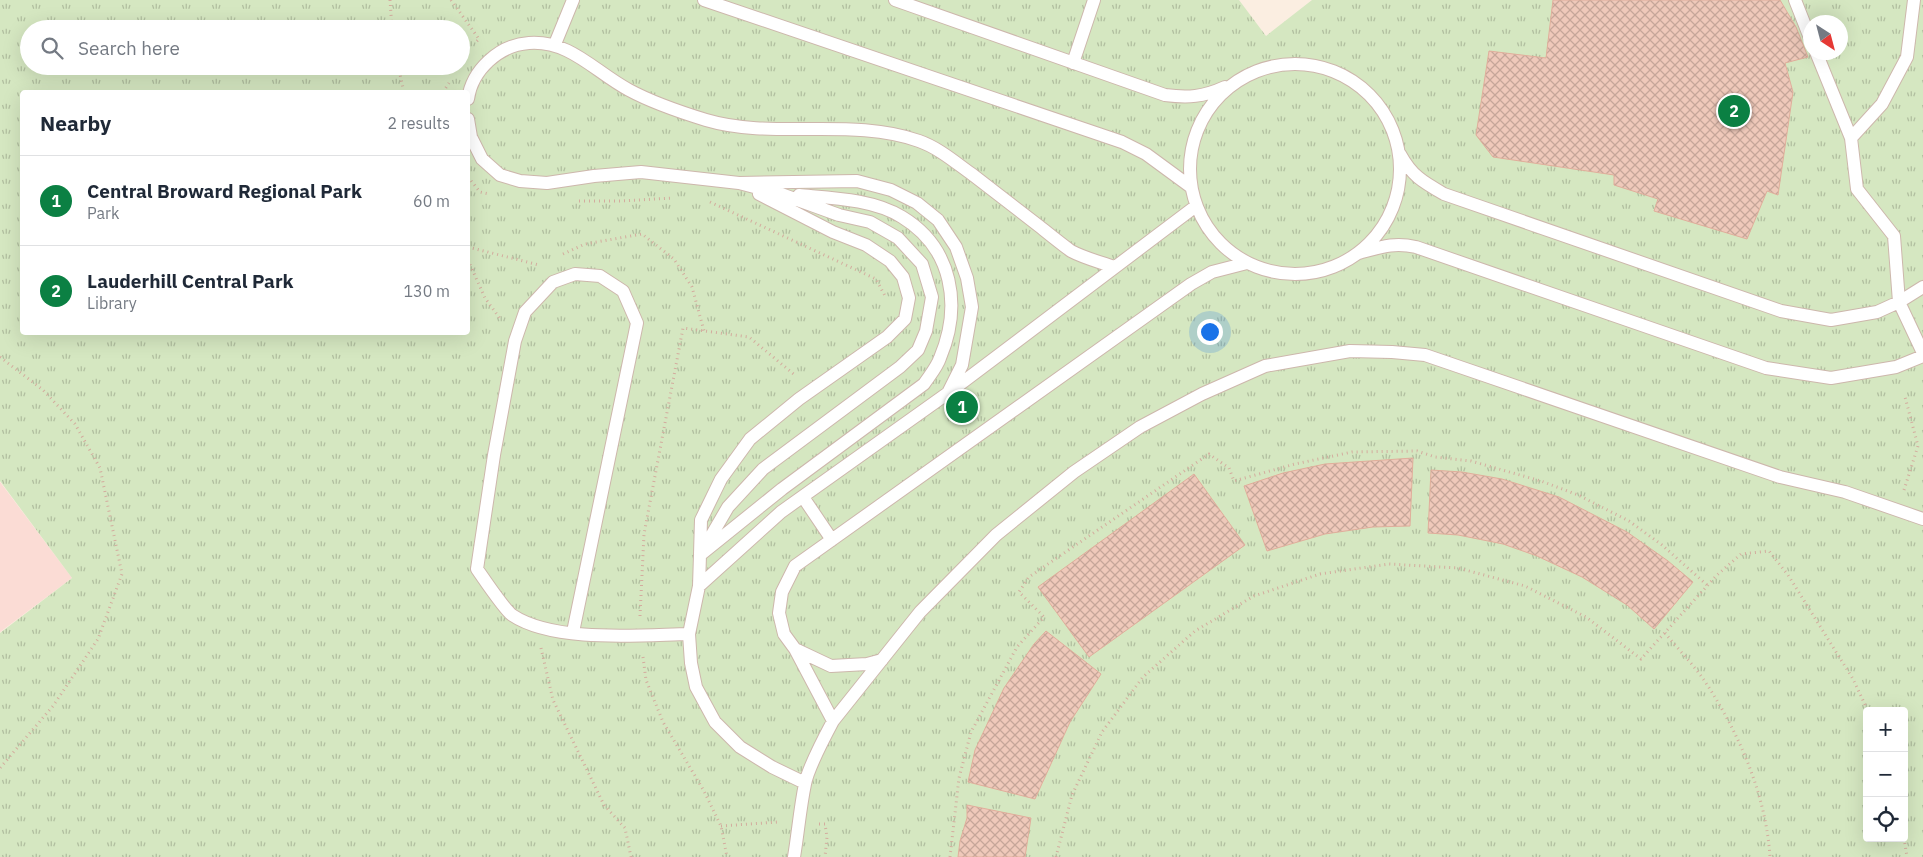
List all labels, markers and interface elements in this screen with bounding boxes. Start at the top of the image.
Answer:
north arrow [1803,15,1848,60]
search box [20,20,470,75]
icon: search [38,34,66,62]
text: Search here [78,36,180,60]
pin: 2 [1718,92,1750,130]
text: Nearby [40,109,111,137]
text: 2 results [387,113,450,133]
text: Central Broward Regional Park [87,179,362,203]
text: 1 [51,191,61,211]
text: 60 m [413,191,450,211]
text: Park [87,203,119,223]
text: Lauderhill Central Park [87,269,294,293]
text: 2 [51,281,61,301]
text: 130 m [403,281,450,301]
text: Library [87,293,137,313]
your location [1197,319,1223,345]
pin: 1 [946,388,978,426]
map controls [1863,707,1908,842]
button: + [1863,707,1908,752]
button: − [1863,752,1908,797]
button: locate [1863,797,1908,842]

